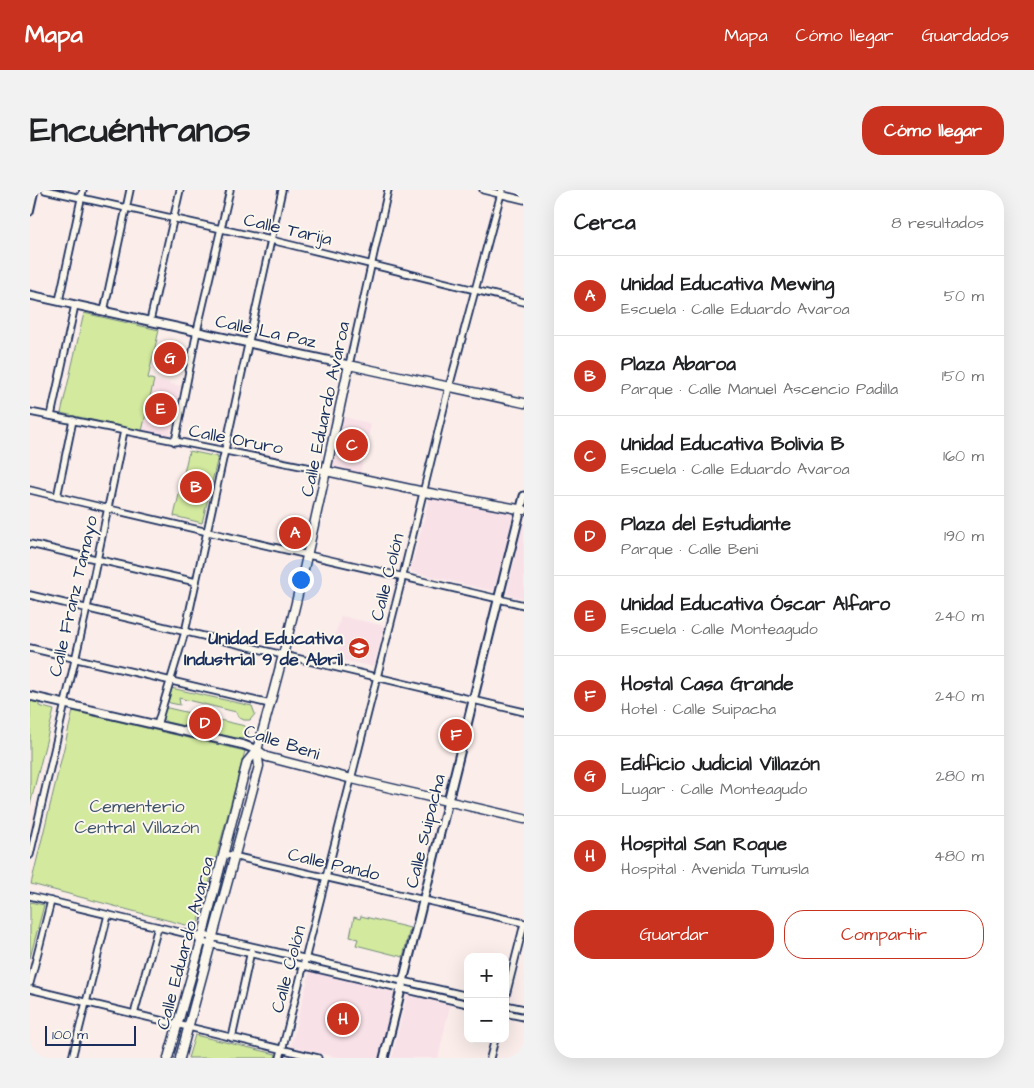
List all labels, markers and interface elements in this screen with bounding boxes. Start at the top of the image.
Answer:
text: Mapa [25,18,83,52]
text: Mapa [724,23,768,48]
text: Cómo llegar [796,23,894,48]
text: Guardados [922,23,1009,48]
text: Encuéntranos [30,106,251,155]
button: Cómo llegar [862,106,1004,155]
street label: Calle Tarija [241,207,335,252]
text: Cerca [574,208,636,237]
text: 8 resultados [891,212,984,234]
text: Unidad Educativa Mewing [621,271,834,298]
text: A [585,285,595,307]
text: 50 m [944,285,984,307]
text: Escuela · Calle Eduardo Avaroa [621,298,850,320]
street label: Calle La Paz [213,309,319,354]
street label: Calle Eduardo Avaroa [296,319,354,499]
pin: G [154,339,186,377]
text: Plaza Abaroa [621,351,736,378]
text: B [584,365,596,387]
text: 150 m [942,365,984,387]
text: Parque · Calle Manuel Ascencio Padilla [621,378,898,400]
pin: E [145,390,177,428]
street label: Calle Oruro [187,418,285,461]
pin: C [336,426,368,464]
text: Unidad Educativa Bolivia B [621,431,844,458]
text: C [584,445,596,467]
text: 160 m [943,445,984,467]
text: Escuela · Calle Eduardo Avaroa [621,458,850,480]
pin: B [180,468,212,506]
text: Plaza del Estudiante [621,511,791,538]
street label: Calle Franz Tamayo [43,513,105,679]
pin: A [279,514,311,552]
text: D [585,525,595,547]
text: 190 m [944,525,984,547]
street label: Calle Colón [365,531,410,623]
text: Parque · Calle Beni [621,538,758,560]
your location [288,567,314,593]
text: Unidad Educativa Óscar Alfaro [621,591,890,618]
text: E [585,605,595,627]
text: 240 m [935,605,984,627]
text: Escuela · Calle Monteagudo [621,618,818,640]
place label: Unidad Educativa Industrial 9 de Abril [184,626,344,672]
school or university icon: Unidad Educativa Industrial 9 de Abril [347,636,371,660]
text: Hostal Casa Grande [621,671,793,698]
text: F [584,685,596,707]
text: 240 m [935,685,984,707]
text: Hotel · Calle Suipacha [621,698,776,720]
pin: D [189,704,221,742]
pin: F [440,716,472,754]
street label: Calle Beni [241,718,323,767]
text: Edificio Judicial Villazón [621,751,820,778]
text: G [584,765,596,787]
text: 280 m [936,765,984,787]
street label: Calle Suipacha [399,772,452,891]
text: Lugar · Calle Monteagudo [621,778,807,800]
park label: Cementerio Central Villazón [75,794,199,840]
text: Hospital San Roque [621,831,787,858]
street label: Calle Pando [286,842,382,887]
text: H [585,845,595,867]
text: 480 m [934,845,984,867]
street label: Calle Eduardo Avaroa [150,854,221,1033]
text: Hospital · Avenida Tumusla [621,858,809,880]
button: Guardar [574,910,774,959]
button: Compartir [784,910,984,959]
street label: Calle Colón [265,923,312,1016]
map controls [464,953,509,1043]
button: + [464,953,509,998]
button: − [464,998,509,1043]
pin: H [327,1000,359,1038]
scale bar [45,1023,136,1046]
text: 100 m [52,1025,88,1045]

